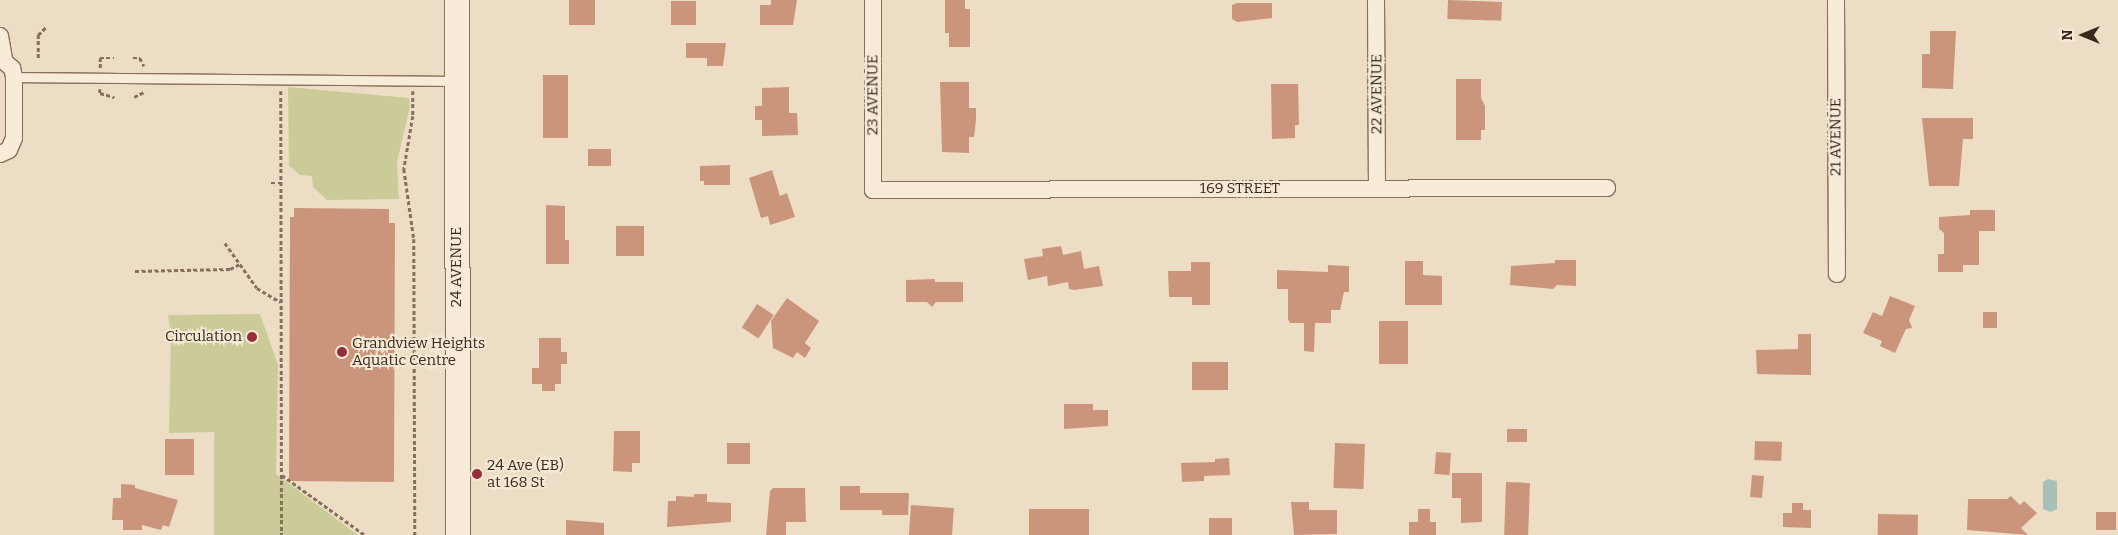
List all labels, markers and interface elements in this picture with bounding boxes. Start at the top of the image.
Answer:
north arrow [2058,10,2108,60]
text: N [2059,30,2076,40]
street label: 22 AVENUE [1368,54,1386,134]
street label: 23 AVENUE [864,55,882,135]
street label: 21 AVENUE [1827,98,1845,176]
street label: 169 STREET [1200,180,1280,198]
street label: 24 AVENUE [448,227,466,307]
place label: Circulation [165,328,242,346]
marker: Circulation [246,331,258,343]
place label: Grandview Heights Aquatic Centre [352,334,485,369]
marker: Grandview Heights Aquatic Centre [336,346,348,358]
place label: 24 Ave (EB) at 168 St [487,456,564,491]
marker: 24 Ave (EB) at 168 St [471,468,483,480]

